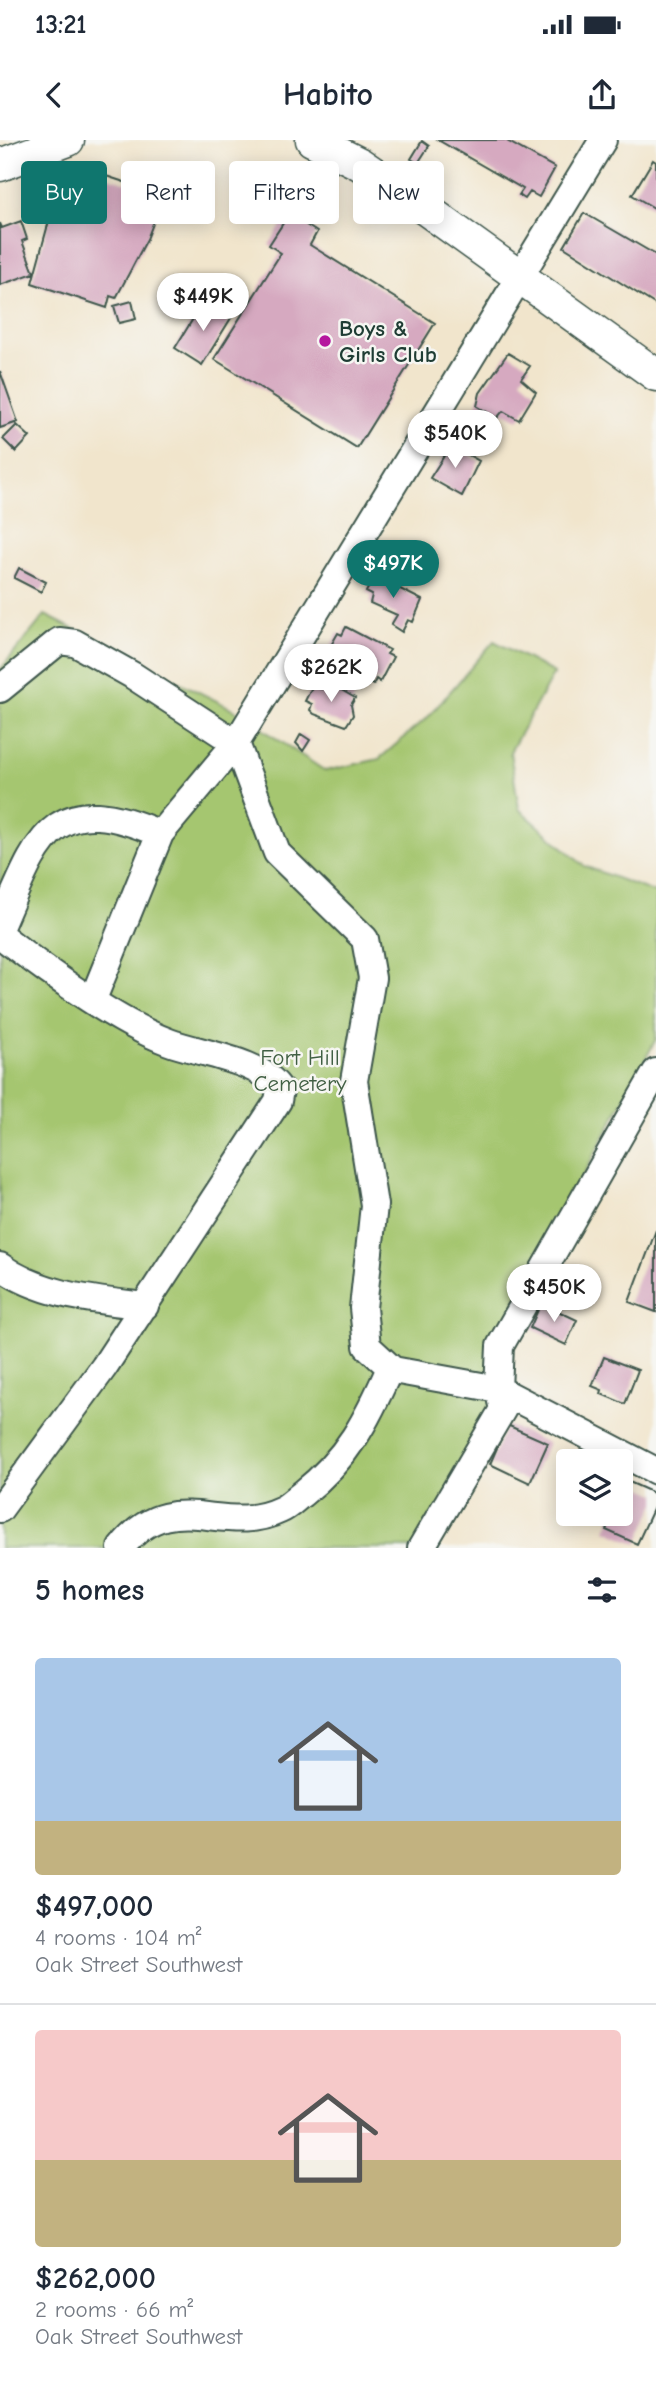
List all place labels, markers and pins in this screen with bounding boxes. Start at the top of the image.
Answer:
pin: $449K [154,274,252,333]
place label: Boys & Girls Club [339,315,437,368]
marker: Boys & Girls Club [317,333,333,349]
pin: $540K [406,410,504,470]
pin: $497K [344,540,442,600]
pin: $262K [282,644,380,704]
pin: $450K [505,1264,603,1324]

